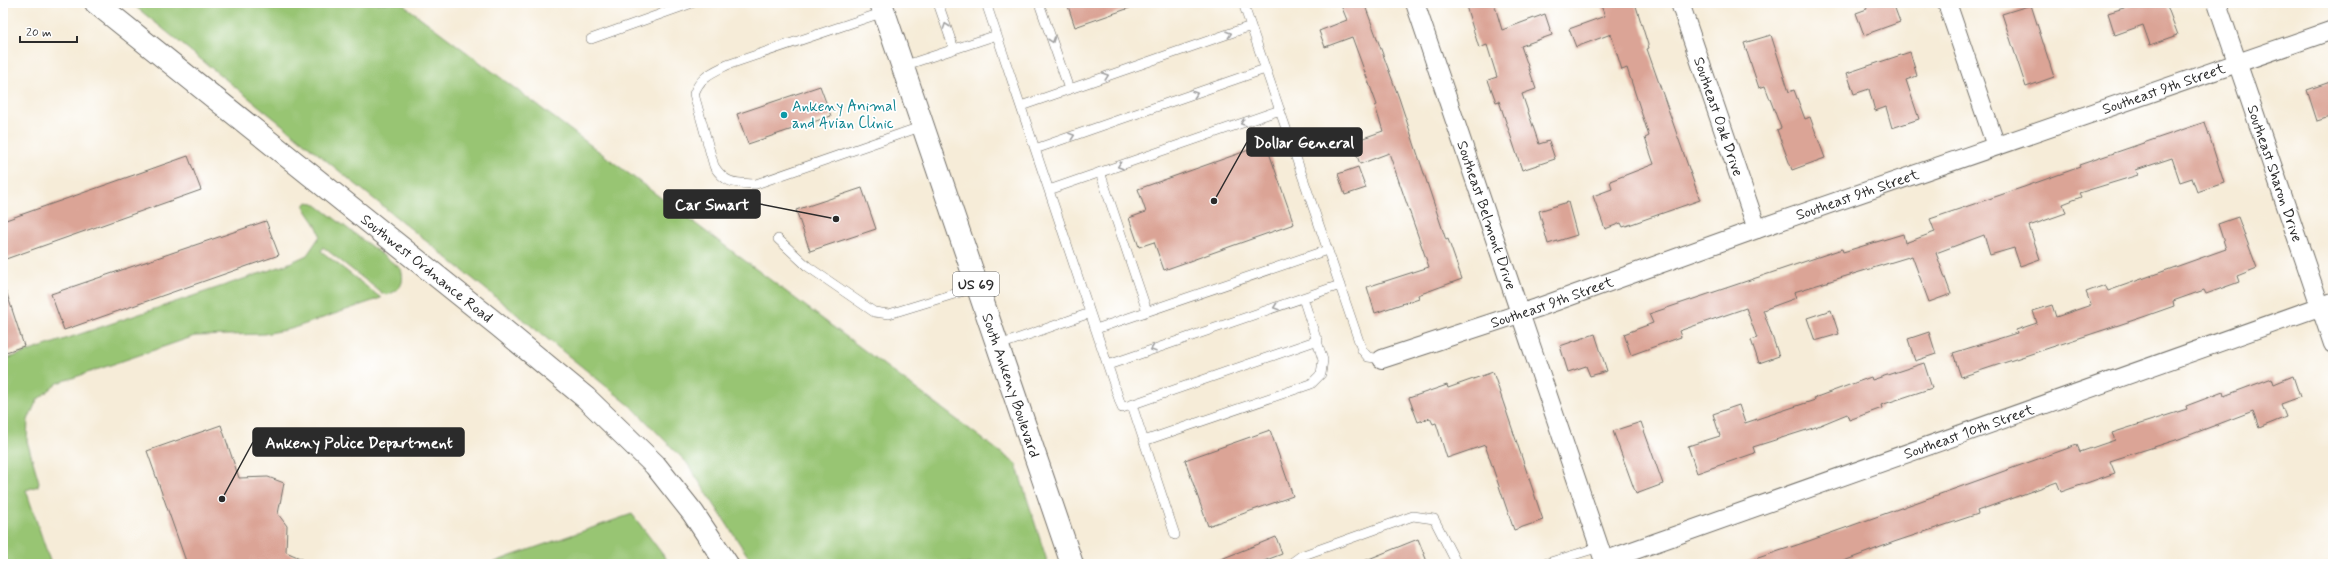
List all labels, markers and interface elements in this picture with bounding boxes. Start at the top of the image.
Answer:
scale bar [20,18,77,44]
one-way arrow [943,23,951,30]
text: 20 m [26,25,52,41]
one-way arrow [1225,30,1232,39]
one-way arrow [1047,36,1056,43]
street label: Southeast Oak Drive [1688,55,1747,179]
street label: Southeast 9th Street [2100,59,2228,120]
one-way arrow [1102,73,1109,81]
one-way arrow [1191,90,1198,98]
place label: Ankeny Animal and Avian Clinic [792,97,896,134]
street label: Southeast Sharon Drive [2241,103,2307,245]
marker: Ankeny Animal and Avian Clinic [779,110,789,120]
one-way arrow [1239,118,1246,127]
callout: Dollar General [1247,128,1362,156]
one-way arrow [1068,132,1075,141]
text: Dollar General [1254,133,1354,154]
street label: Southeast Belmont Drive [1451,138,1521,293]
one-way arrow [1116,161,1123,169]
street label: Southeast 9th Street [1793,165,1922,226]
callout: Car Smart [664,190,760,218]
text: Car Smart [675,195,750,216]
street label: Southwest Ordnance Road [356,210,496,328]
road number: US 69 [953,272,999,296]
street label: Southeast 9th Street [1488,272,1616,334]
one-way arrow [1273,302,1280,311]
street label: South Ankeny Boulevard [976,311,1044,461]
one-way arrow [1150,345,1157,353]
street label: Southeast 10th Street [1901,400,2037,465]
callout: Ankeny Police Department [253,428,464,456]
text: Ankeny Police Department [265,433,453,454]

